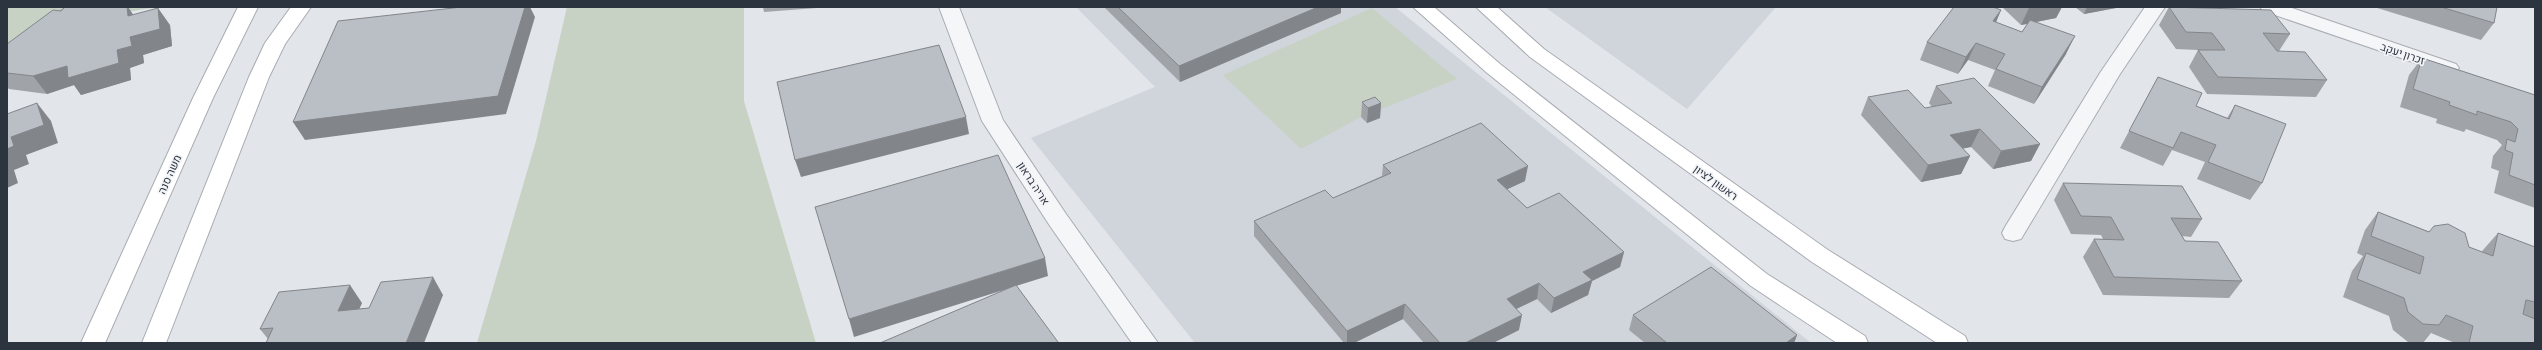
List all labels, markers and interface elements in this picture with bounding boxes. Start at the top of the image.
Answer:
street label: זכרון יעקב [2379,39,2427,67]
street label: משה סנה [155,152,183,196]
street label: אריה בראון [1015,159,1053,207]
street label: ראשון לציון [1692,162,1740,202]

